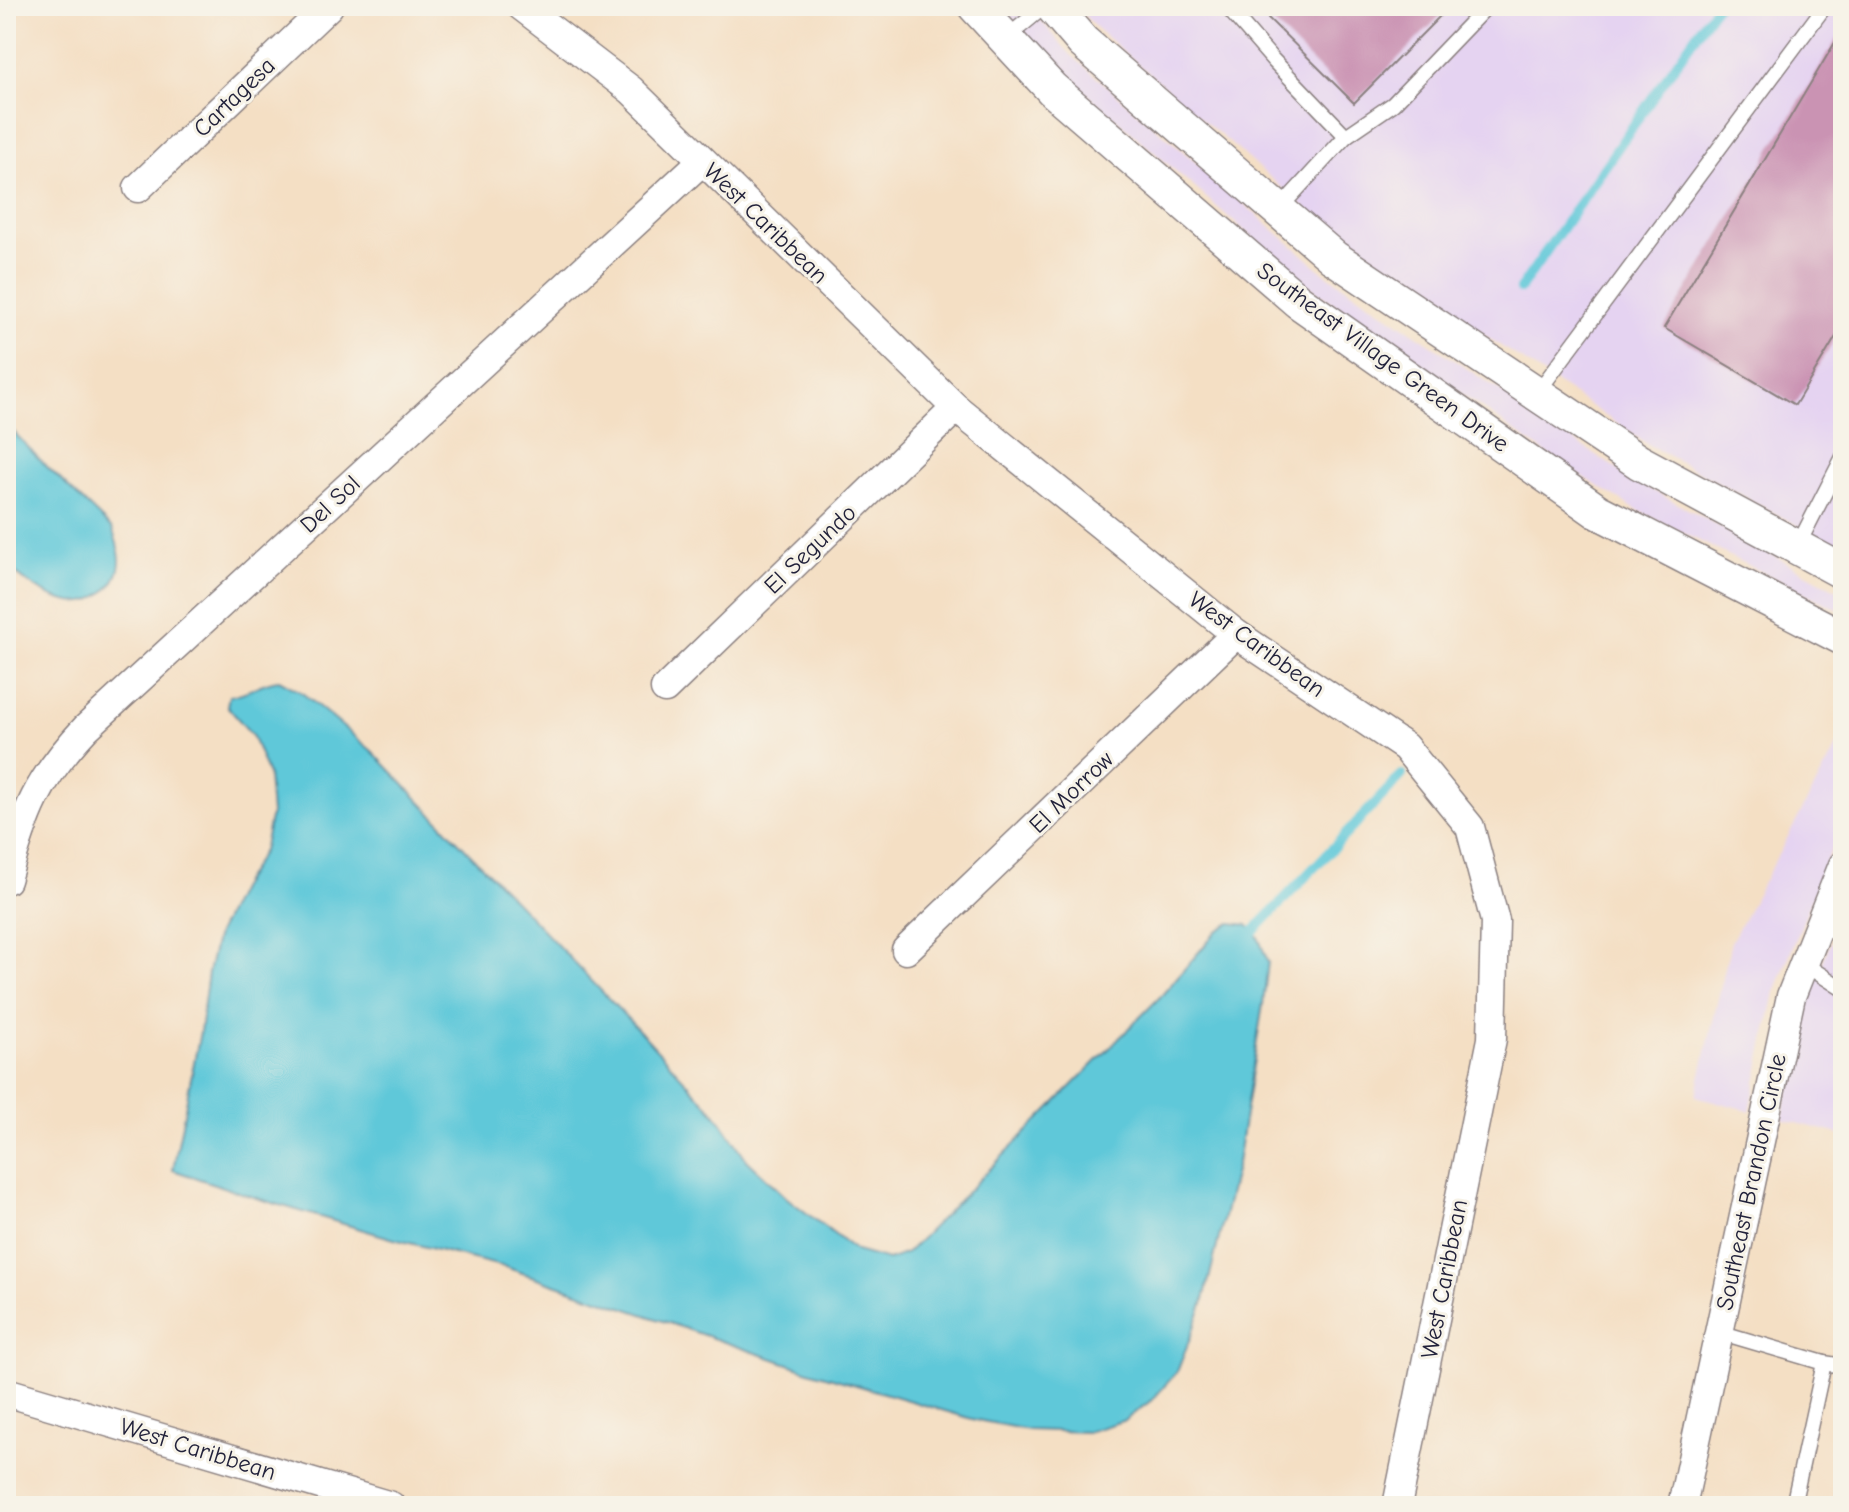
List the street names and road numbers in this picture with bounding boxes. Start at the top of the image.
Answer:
street label: Cartagesa [187,51,281,143]
street label: West Caribbean [698,157,834,289]
street label: Southeast Village Green Drive [1252,256,1514,458]
street label: Del Sol [294,469,366,539]
street label: El Segundo [758,498,862,600]
street label: West Caribbean [1183,585,1331,703]
street label: El Morrow [1023,745,1119,839]
street label: Southeast Brandon Circle [1710,1051,1792,1313]
street label: West Caribbean [1415,1197,1473,1361]
street label: West Caribbean [117,1412,279,1486]

